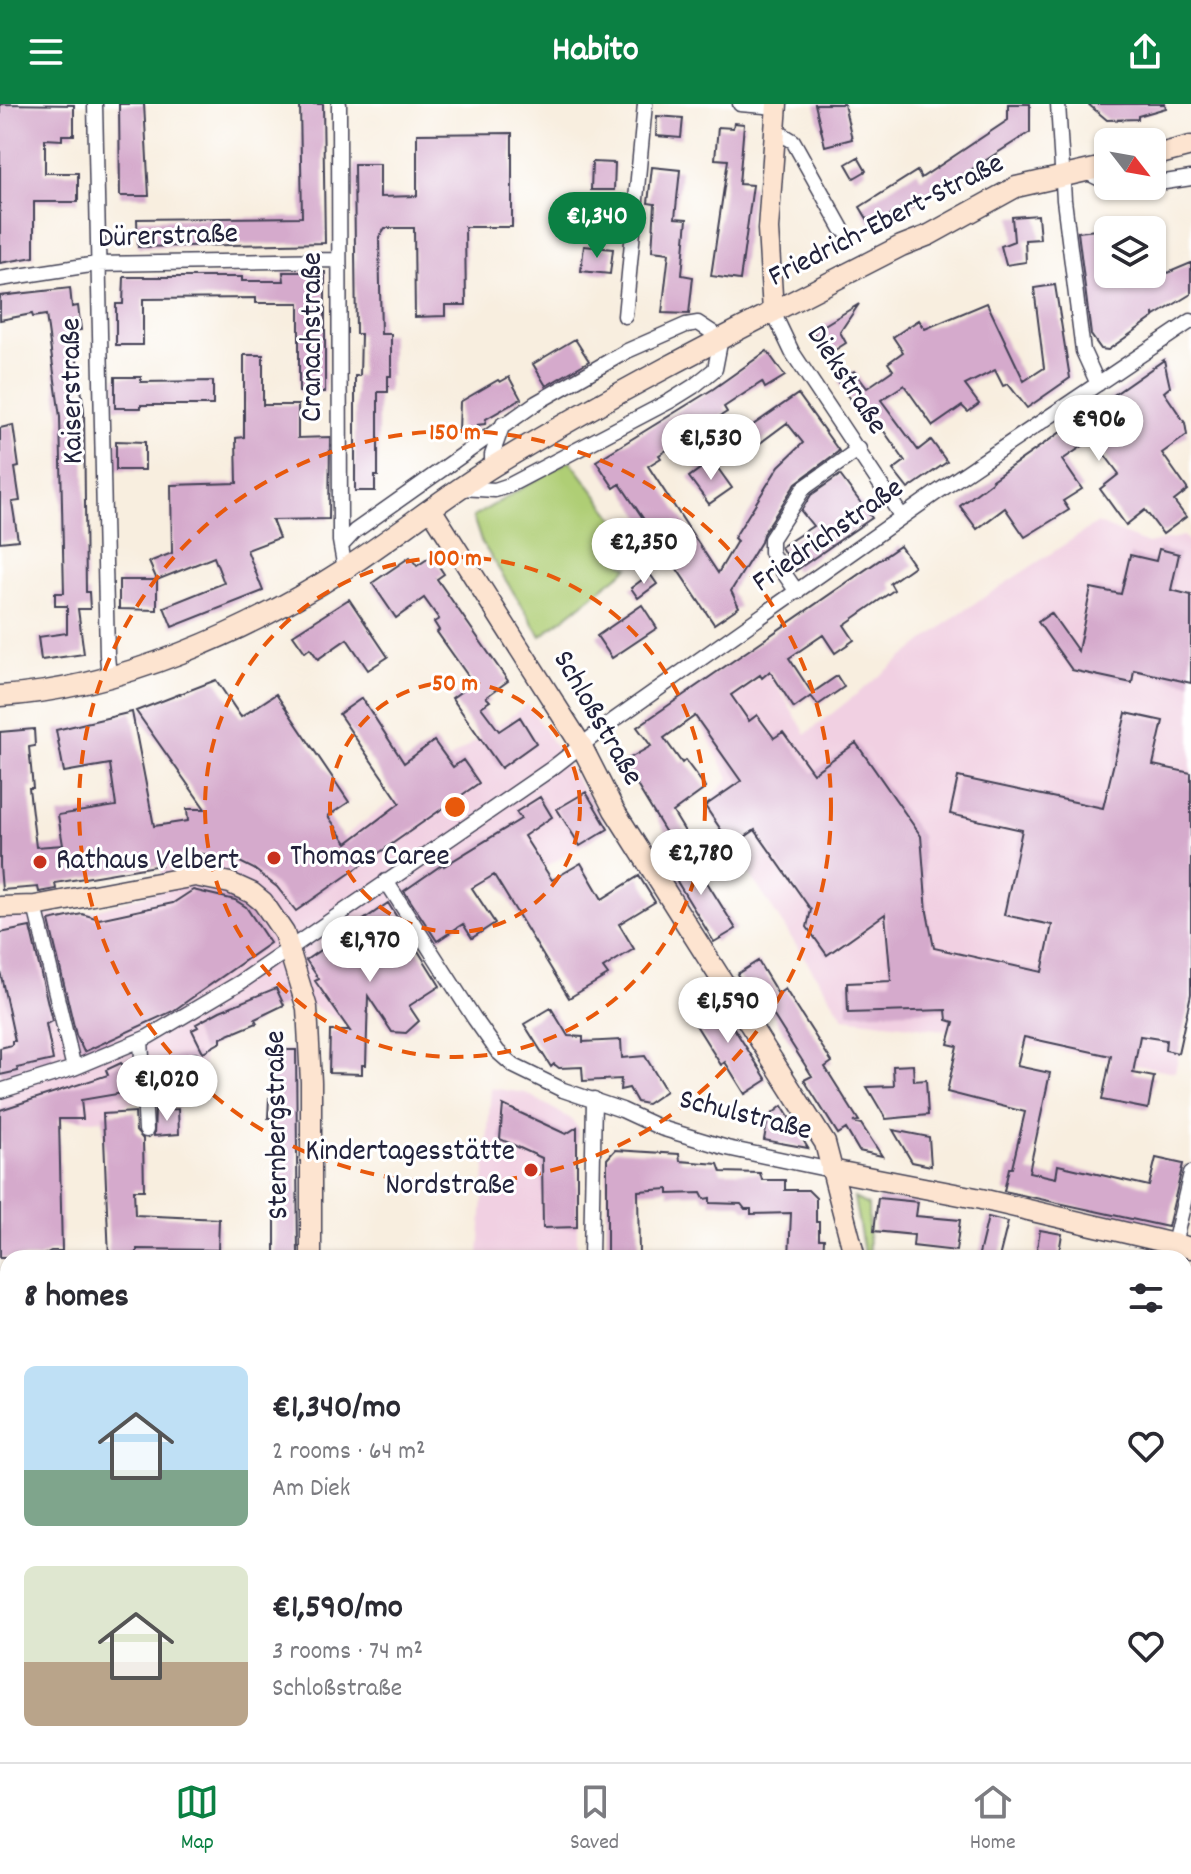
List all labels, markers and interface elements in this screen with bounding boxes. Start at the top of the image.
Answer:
text: Habito [552,26,639,78]
icon: menu [24,30,68,74]
icon: share [1123,30,1167,74]
north arrow [1094,128,1166,200]
map controls [1094,128,1166,288]
street label: Friedrich-Ebert-Straße [762,144,1012,300]
pin: €1,340 [532,192,662,260]
text: €1,340 [566,199,628,236]
street label: Dürerstraße [97,214,239,262]
button: layers [1094,216,1166,288]
street label: Cranachstraße [293,252,336,422]
street label: Kaiserstraße [51,317,97,465]
street label: Diekstraße [794,318,896,444]
pin: €906 [1052,395,1146,463]
text: €906 [1072,402,1126,439]
pin: €1,530 [646,414,776,482]
text: 150 m [429,417,481,451]
text: €1,530 [680,421,742,458]
street label: Friedrichstraße [745,469,913,605]
pin: €2,350 [579,518,709,586]
text: €2,350 [610,525,678,562]
text: 100 m [428,543,482,577]
street label: Schloßstraße [540,643,652,795]
text: 50 m [432,668,478,702]
centre of rings [441,793,469,821]
pin: €2,780 [636,829,766,897]
text: €2,780 [668,836,734,873]
place label: Thomas Caree [290,837,450,880]
place label: Rathaus Velbert [56,841,239,884]
marker: Thomas Caree [265,849,283,867]
marker: Rathaus Velbert [31,853,49,871]
pin: €1,970 [305,916,435,984]
text: €1,970 [339,923,401,960]
pin: €1,590 [663,977,793,1045]
text: €1,590 [696,984,760,1021]
street label: Sternbergstraße [256,1030,302,1220]
pin: €1,020 [102,1055,232,1123]
text: €1,020 [135,1062,199,1099]
street label: Schulstraße [674,1080,816,1154]
place label: Kindertagesstätte Nordstraße [305,1132,515,1209]
marker: Kindertagesstätte Nordstraße [522,1161,540,1179]
text: 8 homes [24,1274,129,1323]
icon: filters [1124,1276,1168,1320]
text: €1,340/mo [272,1385,401,1434]
icon: home [88,1398,184,1494]
icon: heart [1124,1424,1168,1468]
text: 2 rooms · 64 m² [272,1434,426,1471]
text: Am Diek [272,1471,350,1508]
text: €1,590/mo [272,1585,403,1634]
icon: home [88,1598,184,1694]
icon: heart [1124,1624,1168,1668]
text: 3 rooms · 74 m² [272,1634,423,1671]
text: Schloßstraße [272,1671,402,1708]
tab: Map [175,1780,219,1859]
tab: Saved [570,1780,619,1859]
tab: Home [970,1780,1016,1859]

